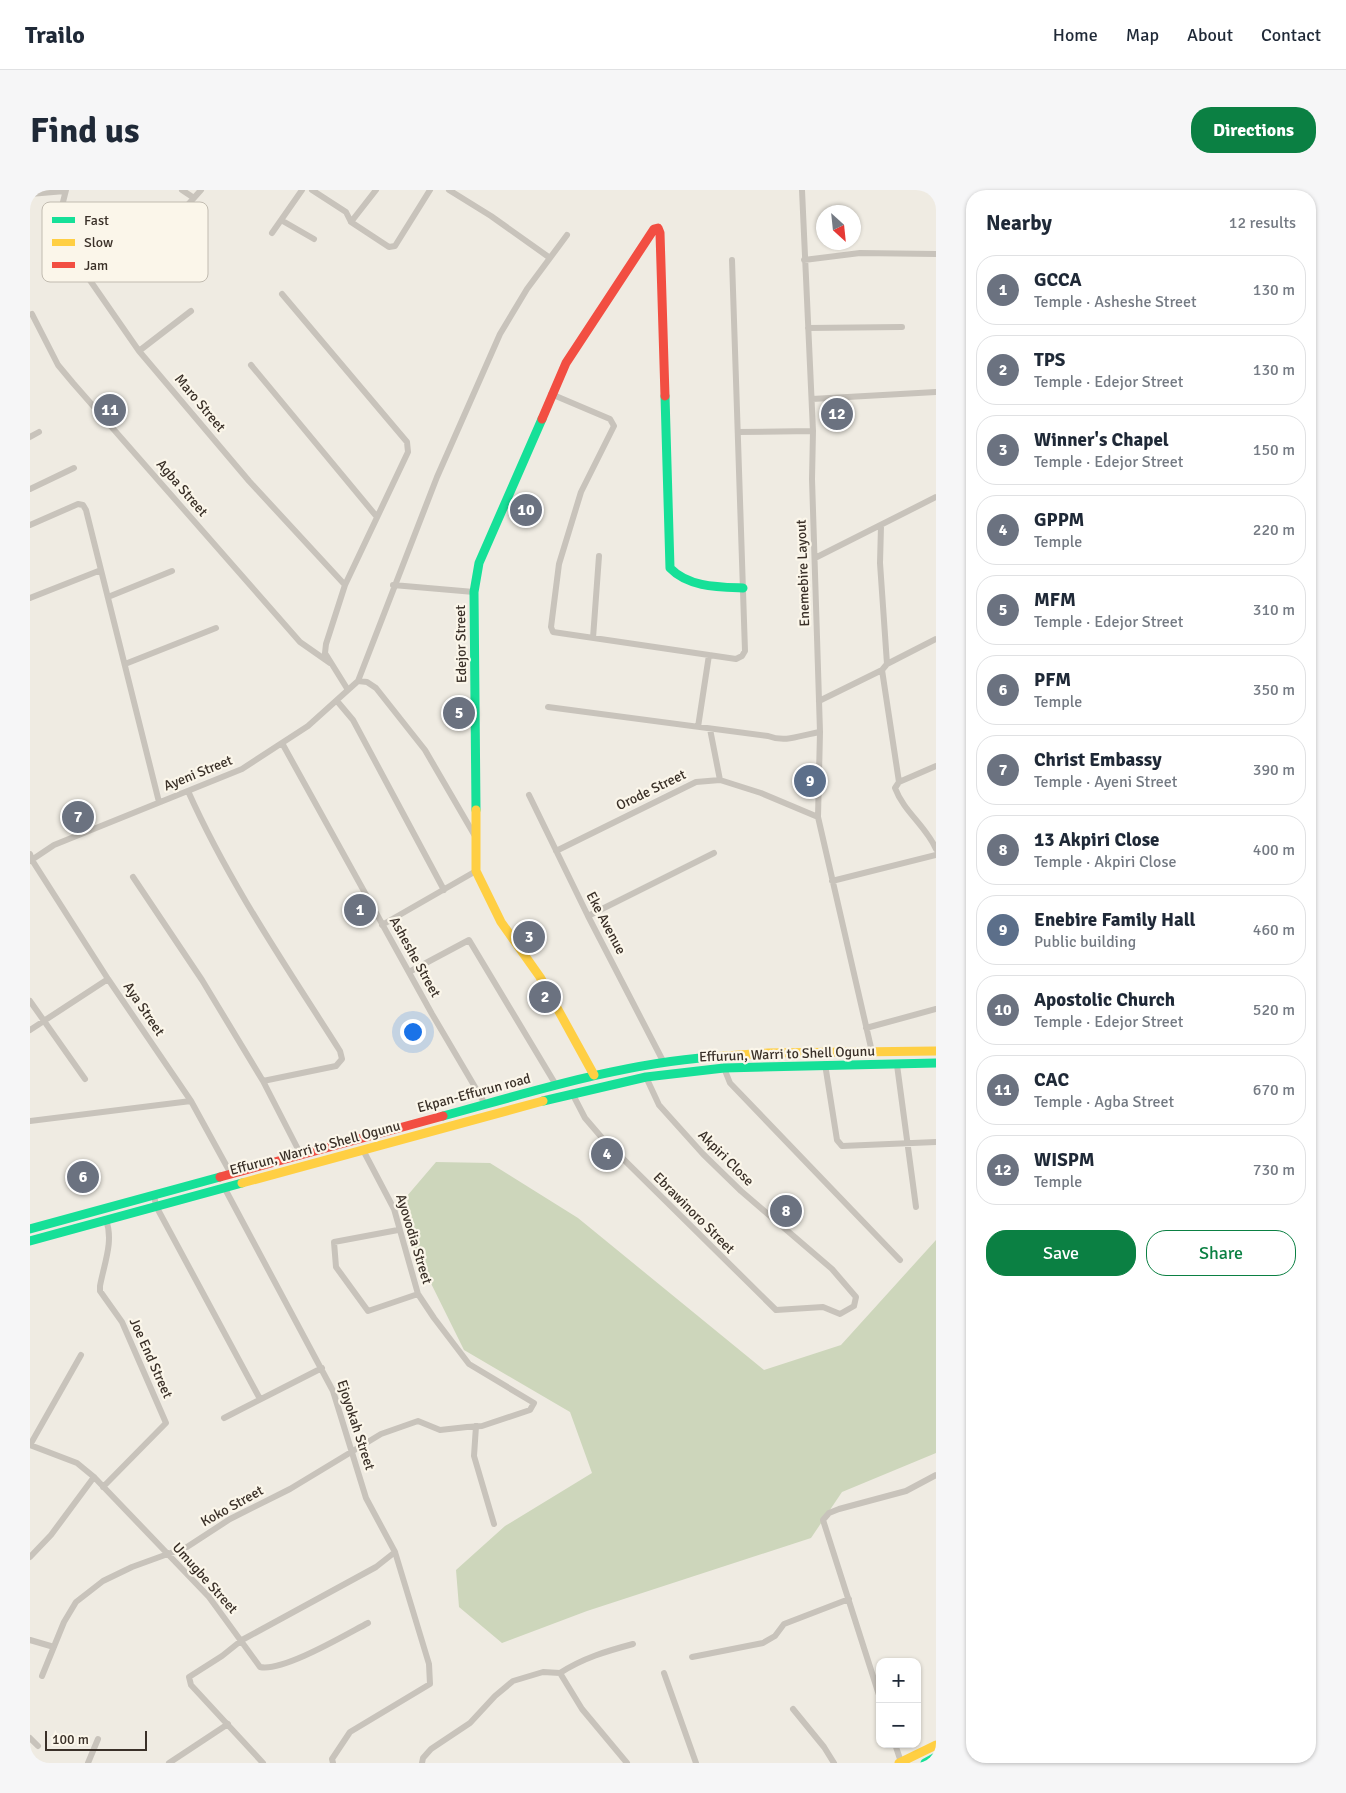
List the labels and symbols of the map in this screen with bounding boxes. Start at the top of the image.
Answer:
legend [42,202,208,282]
north arrow [816,205,861,250]
text: Fast [84,212,109,229]
text: Slow [84,234,113,251]
text: Jam [84,257,108,274]
street label: Maro Street [171,371,229,435]
pin: 11 [94,391,126,429]
pin: 12 [821,395,853,433]
street label: Agba Street [153,456,211,520]
pin: 10 [510,491,542,529]
street label: Enemebire Layout [793,519,813,627]
street label: Edejor Street [452,605,470,683]
pin: 5 [443,694,475,732]
street label: Ayeni Street [161,751,235,795]
pin: 9 [794,762,826,800]
street label: Orode Street [613,766,689,814]
pin: 7 [62,798,94,836]
street label: Eke Avenue [582,889,630,957]
pin: 1 [344,891,376,929]
street label: Asheshe Street [386,914,444,1000]
pin: 3 [513,918,545,956]
pin: 2 [529,978,561,1016]
street label: Aya Street [120,979,168,1039]
your location [400,1019,426,1045]
street label: Effurun, Warri to Shell Ogunu [699,1042,875,1066]
street label: Ekpan-Effurun road [415,1070,533,1116]
street label: Effurun, Warri to Shell Ogunu [228,1117,402,1179]
street label: Akpiri Close [695,1127,757,1189]
pin: 4 [591,1135,623,1173]
pin: 6 [67,1158,99,1196]
street label: Ebrawinoro Street [650,1169,738,1257]
street label: Ayovodia Street [392,1192,436,1286]
pin: 8 [770,1192,802,1230]
street label: Joe End Street [126,1315,176,1401]
street label: Ejoyokah Street [333,1378,379,1472]
street label: Koko Street [198,1482,266,1530]
street label: Umugbe Street [169,1539,241,1617]
scale bar [45,1728,148,1751]

